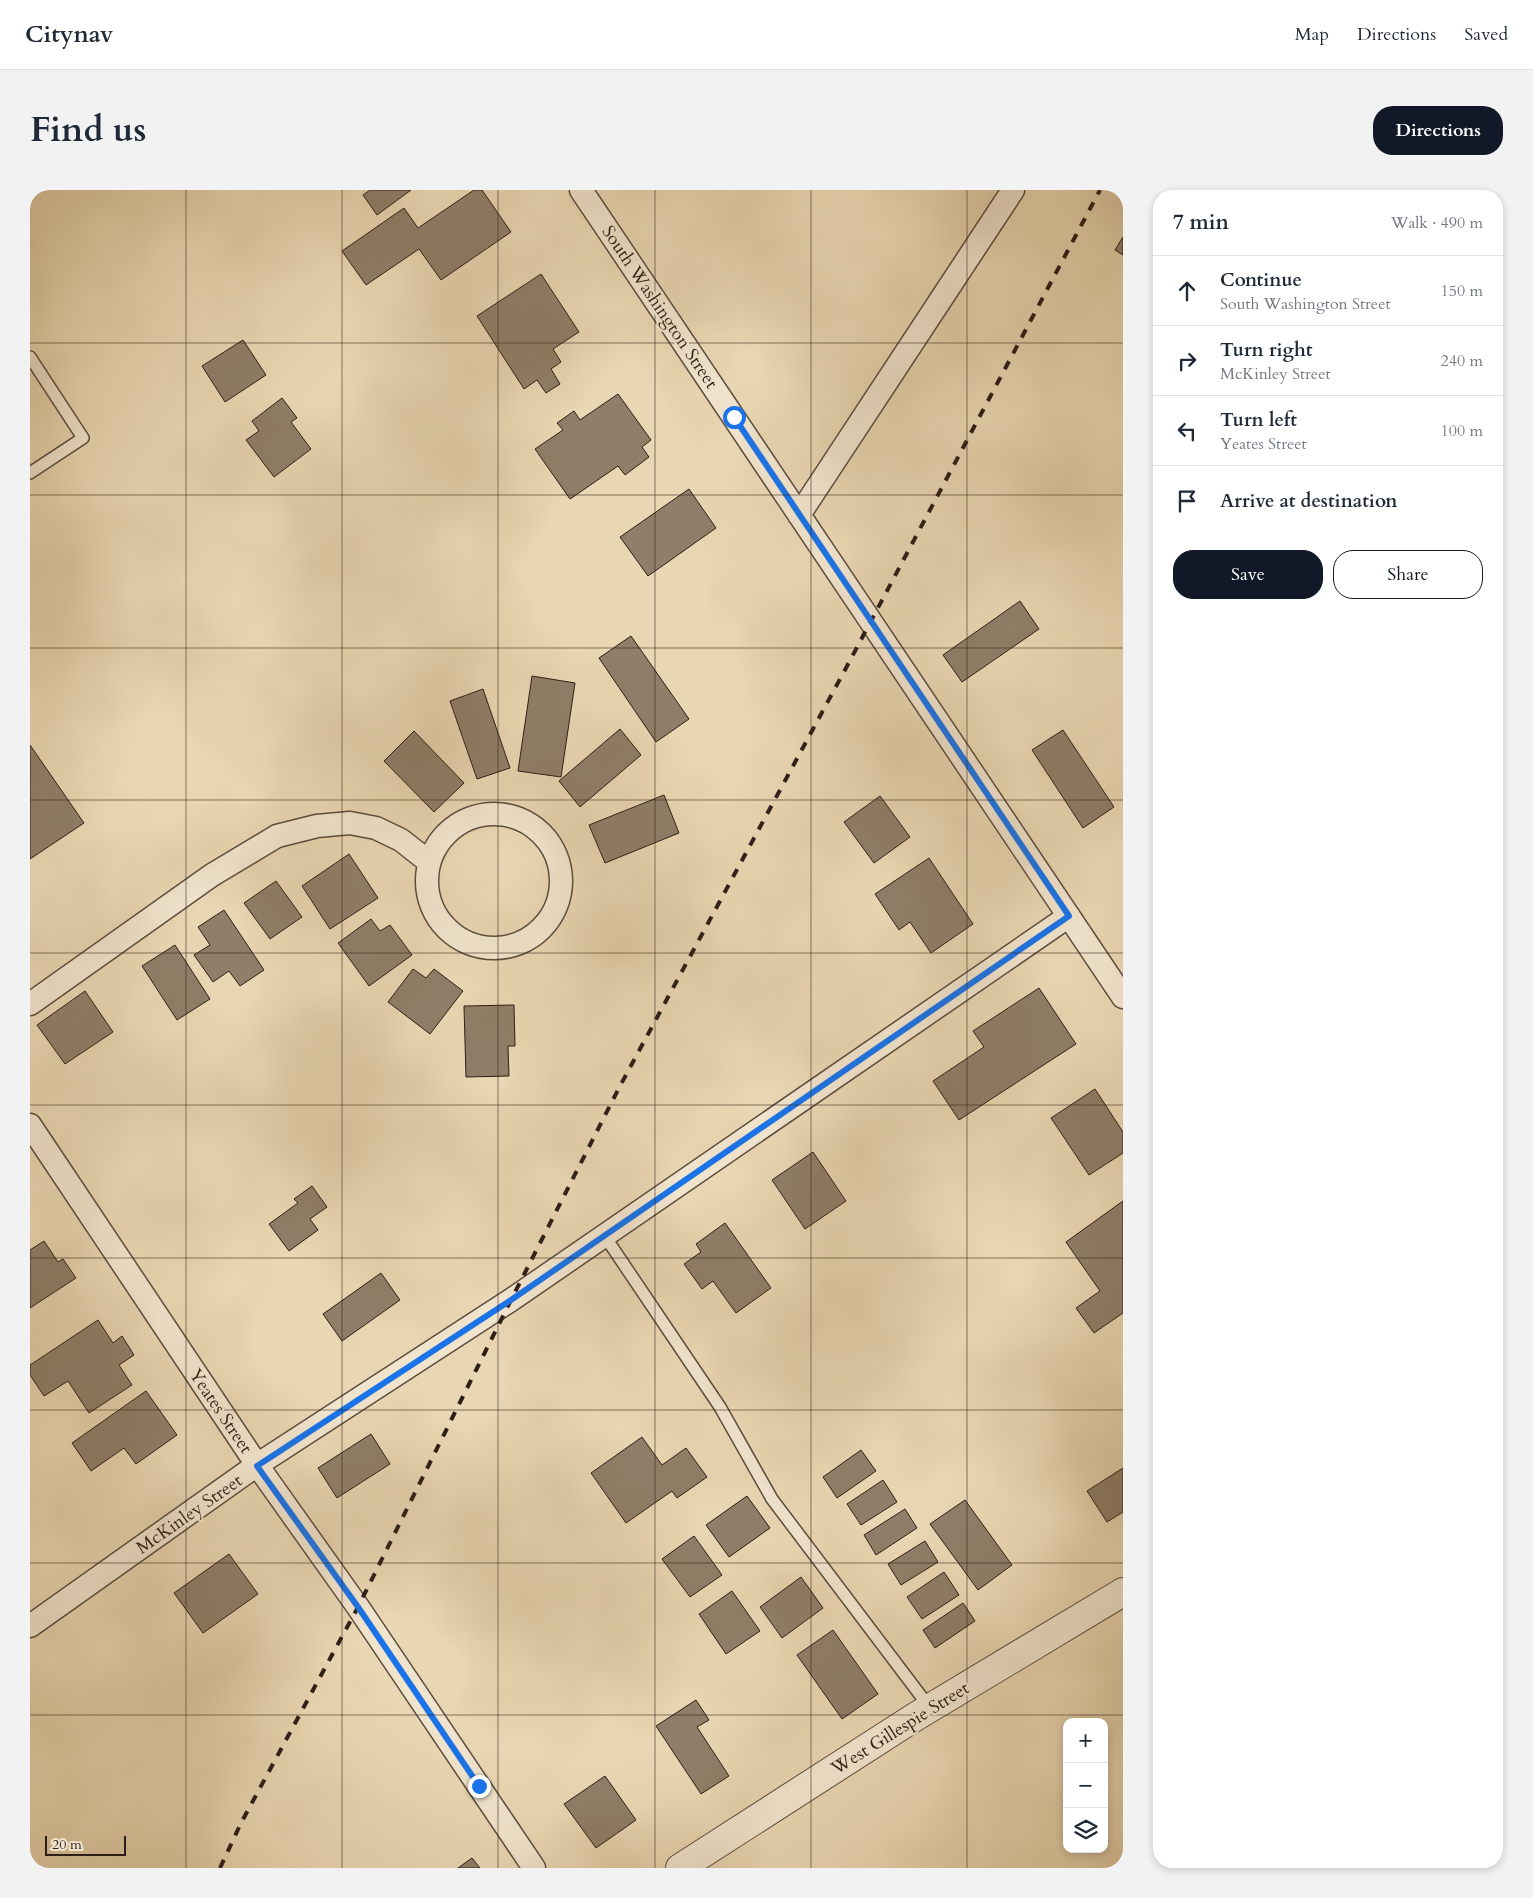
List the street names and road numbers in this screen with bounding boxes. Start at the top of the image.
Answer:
street label: South Washington Street [596,221,724,394]
street label: Yeates Street [183,1364,258,1459]
street label: McKinley Street [131,1468,248,1560]
street label: West Gillespie Street [826,1676,974,1781]

